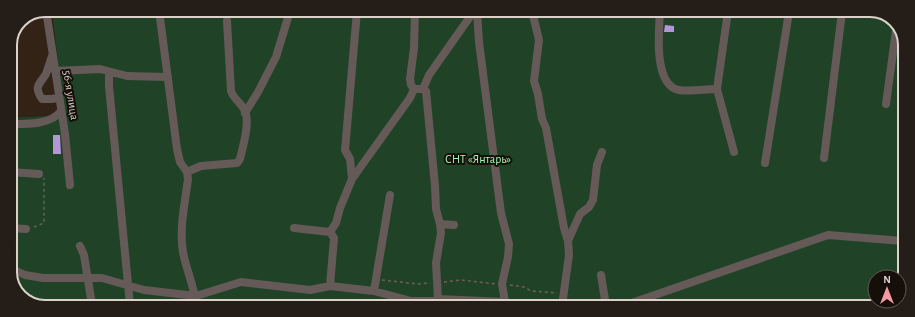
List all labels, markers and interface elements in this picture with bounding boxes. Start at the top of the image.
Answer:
street label: 56-я улица [60,69,81,121]
park label: СНТ «Янтарь» [445,153,511,165]
north arrow [867,269,907,309]
text: N [883,274,891,285]

